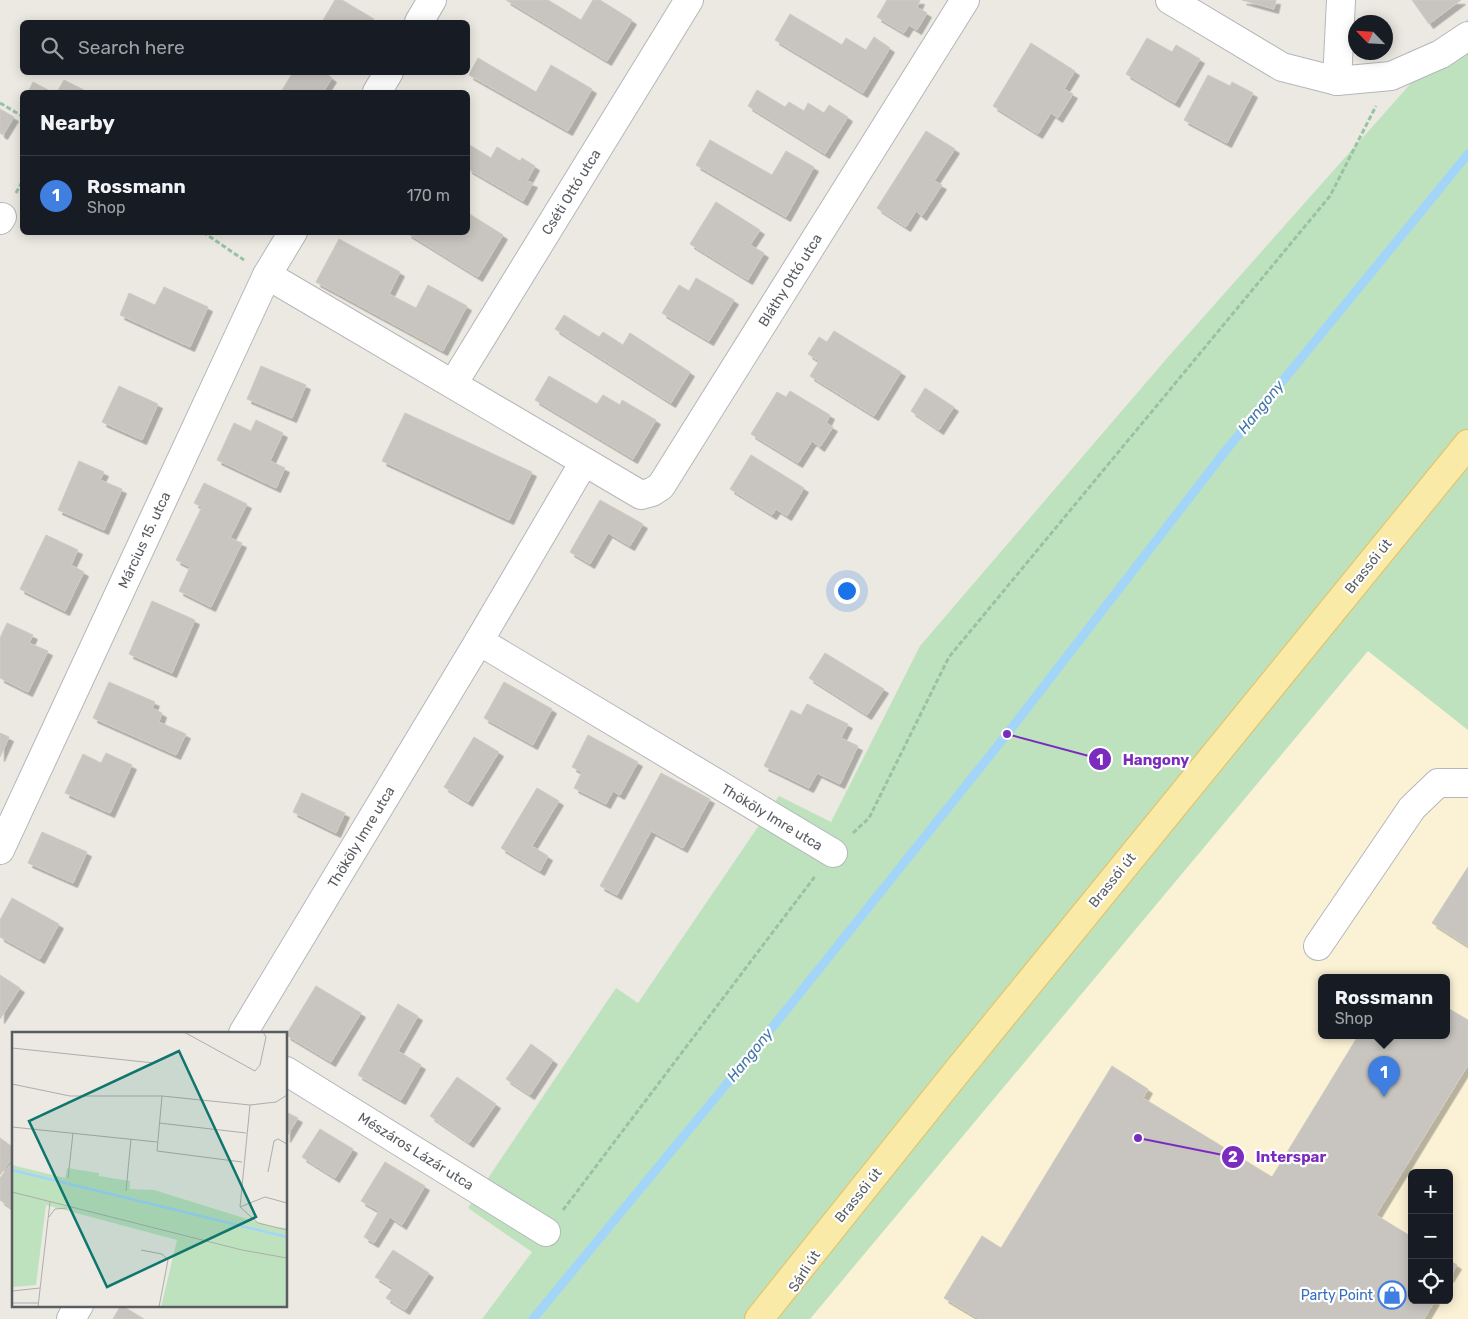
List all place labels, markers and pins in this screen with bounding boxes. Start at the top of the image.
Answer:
callout: Hangony [1087,744,1199,774]
pin: 1 [1368,1056,1400,1097]
callout: Interspar [1221,1142,1336,1172]
shop icon: Party Point [1377,1280,1407,1310]
place label: Party Point [1301,1287,1374,1304]

